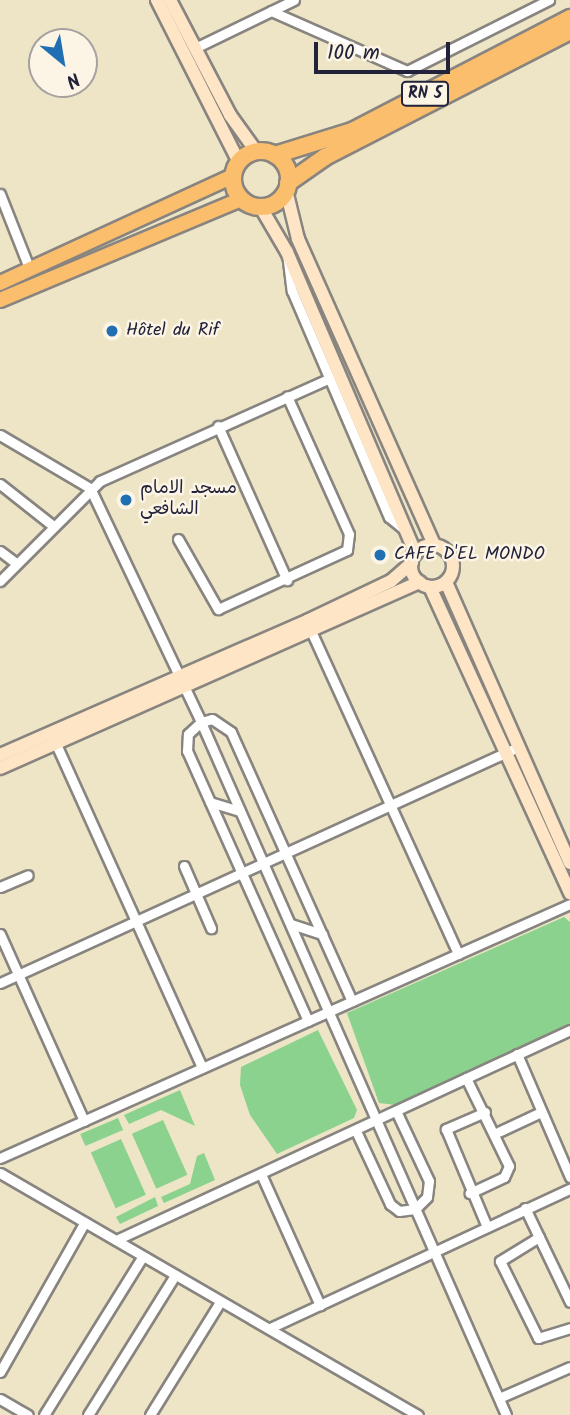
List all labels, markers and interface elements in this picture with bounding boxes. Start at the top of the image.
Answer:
north arrow [28,28,98,98]
scale bar [318,28,454,72]
text: 100 m [327,37,380,70]
text: N [60,63,85,95]
road number: RN 5 [400,82,450,106]
place label: Hôtel du Rif [126,320,219,342]
marker: Hôtel du Rif [104,323,120,339]
place label: مسجد الامام الشافعي [140,479,237,522]
marker: مسجد الامام الشافعي [118,492,134,508]
place label: CAFE D'EL MONDO [394,544,545,566]
marker: CAFE D'EL MONDO [372,547,388,563]

